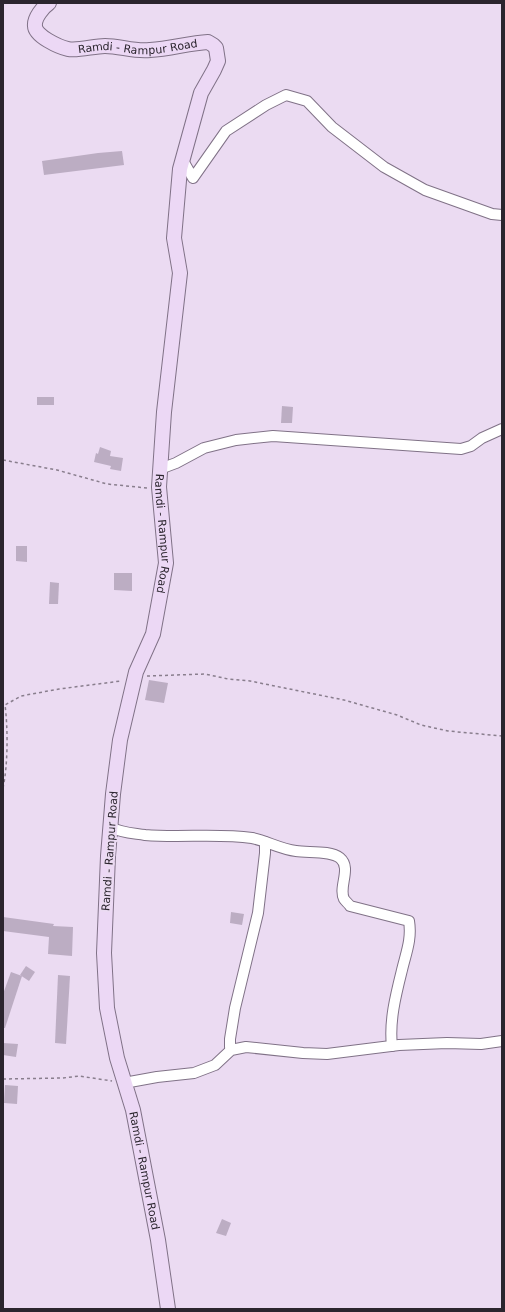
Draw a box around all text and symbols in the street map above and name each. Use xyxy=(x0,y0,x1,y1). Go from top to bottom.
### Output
street label: Ramdi - Rampur Road xyxy=(77,37,198,57)
street label: Ramdi - Rampur Road xyxy=(152,473,172,594)
street label: Ramdi - Rampur Road xyxy=(99,791,121,911)
street label: Ramdi - Rampur Road xyxy=(127,1110,162,1231)

